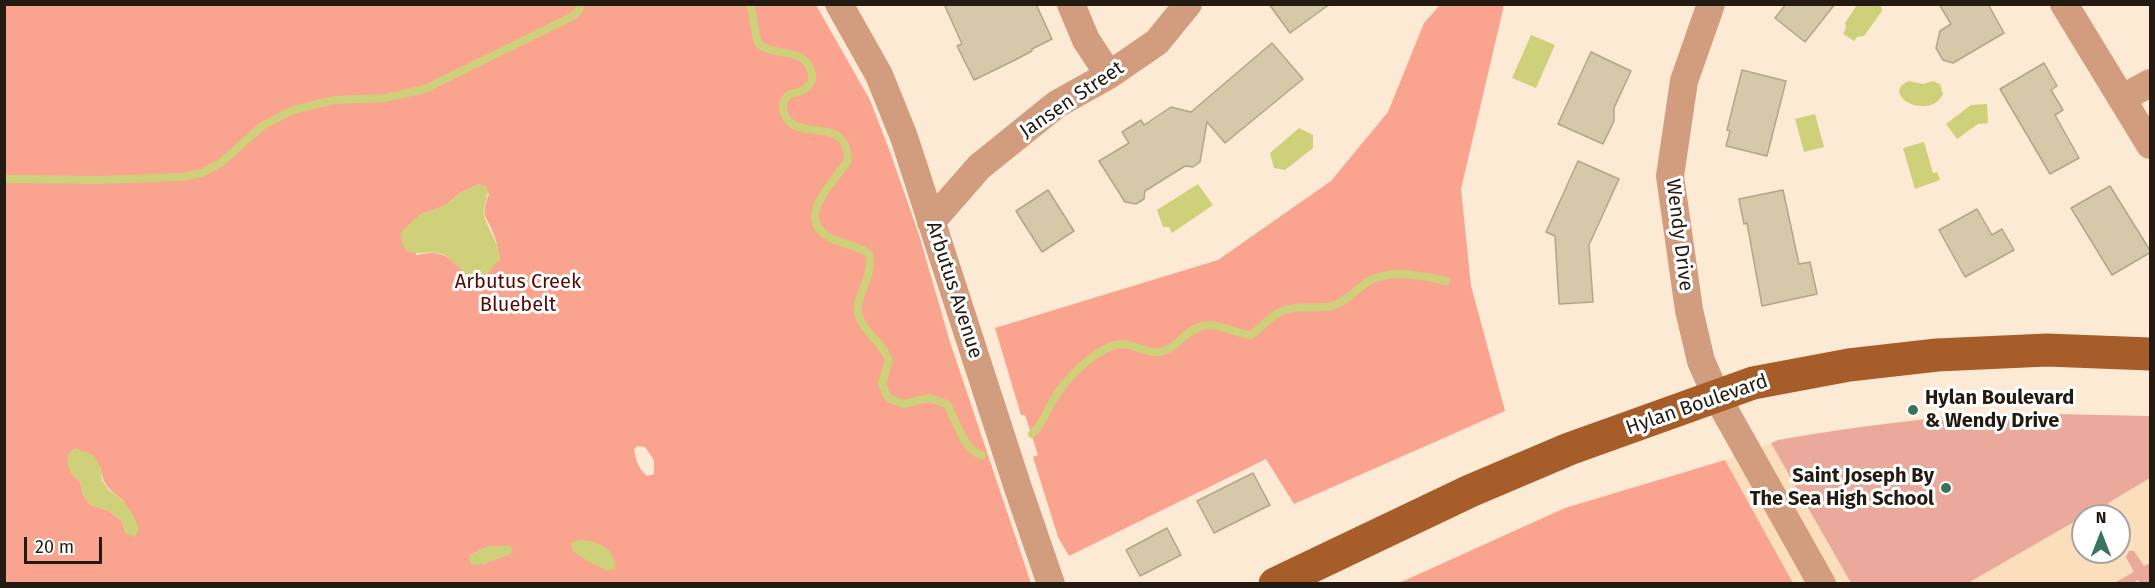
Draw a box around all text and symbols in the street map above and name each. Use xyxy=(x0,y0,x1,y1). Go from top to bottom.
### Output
street label: Jansen Street xyxy=(1015,56,1129,144)
street label: Wendy Drive xyxy=(1660,177,1698,293)
street label: Arbutus Avenue xyxy=(921,218,987,362)
park label: Arbutus Creek Bluebelt xyxy=(455,270,581,317)
street label: Hylan Boulevard xyxy=(1623,369,1771,441)
place label: Hylan Boulevard & Wendy Drive xyxy=(1925,386,2074,433)
marker: Hylan Boulevard & Wendy Drive xyxy=(1906,403,1920,417)
place label: Saint Joseph By The Sea High School xyxy=(1750,464,1934,511)
marker: Saint Joseph By The Sea High School xyxy=(1939,481,1953,495)
north arrow xyxy=(2071,504,2131,564)
text: N xyxy=(2096,508,2106,527)
scale bar xyxy=(27,525,105,563)
text: 20 m xyxy=(35,536,74,558)

